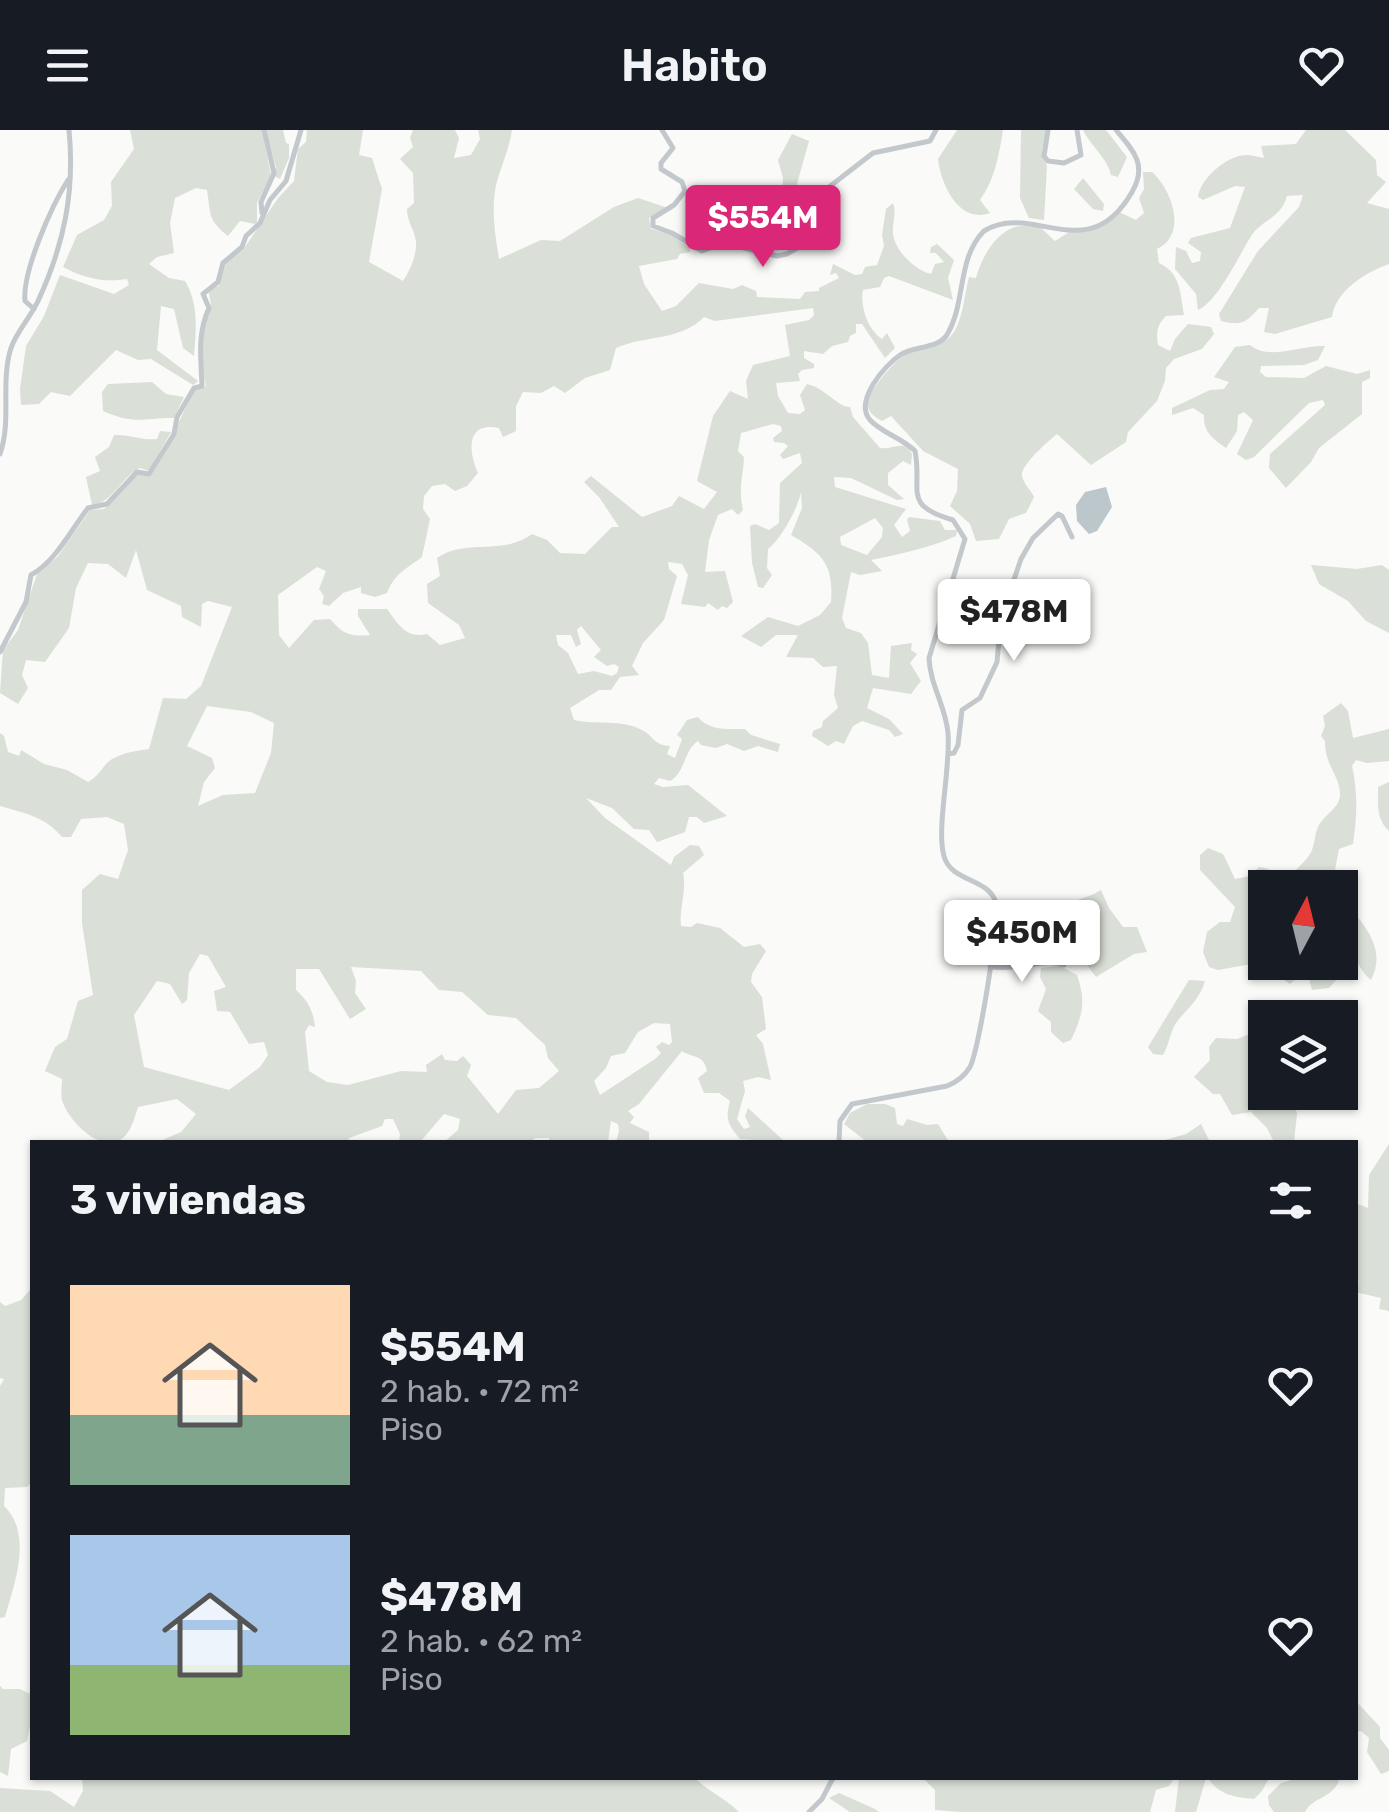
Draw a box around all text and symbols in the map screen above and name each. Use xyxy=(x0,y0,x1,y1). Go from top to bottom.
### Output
icon: menu xyxy=(40,38,95,93)
icon: heart xyxy=(1294,38,1349,93)
text: Habito xyxy=(621,39,768,92)
pin: $554M xyxy=(693,185,833,270)
text: $554M xyxy=(707,198,819,236)
pin: $478M xyxy=(944,579,1084,664)
text: $478M xyxy=(960,592,1068,630)
north arrow xyxy=(1248,870,1358,980)
map controls xyxy=(1248,870,1358,1110)
pin: $450M xyxy=(952,900,1092,985)
text: $450M xyxy=(966,913,1078,951)
button: layers xyxy=(1248,1000,1358,1110)
icon: filters xyxy=(1263,1173,1318,1228)
text: 3 viviendas xyxy=(70,1175,306,1225)
text: $554M xyxy=(380,1322,526,1372)
icon: home xyxy=(150,1325,270,1445)
icon: heart xyxy=(1263,1358,1318,1413)
text: 2 hab. · 72 m² xyxy=(380,1372,579,1410)
text: Piso xyxy=(380,1410,443,1448)
text: $478M xyxy=(380,1572,523,1622)
icon: home xyxy=(150,1575,270,1695)
icon: heart xyxy=(1263,1608,1318,1663)
text: 2 hab. · 62 m² xyxy=(380,1622,582,1660)
text: Piso xyxy=(380,1660,443,1698)

